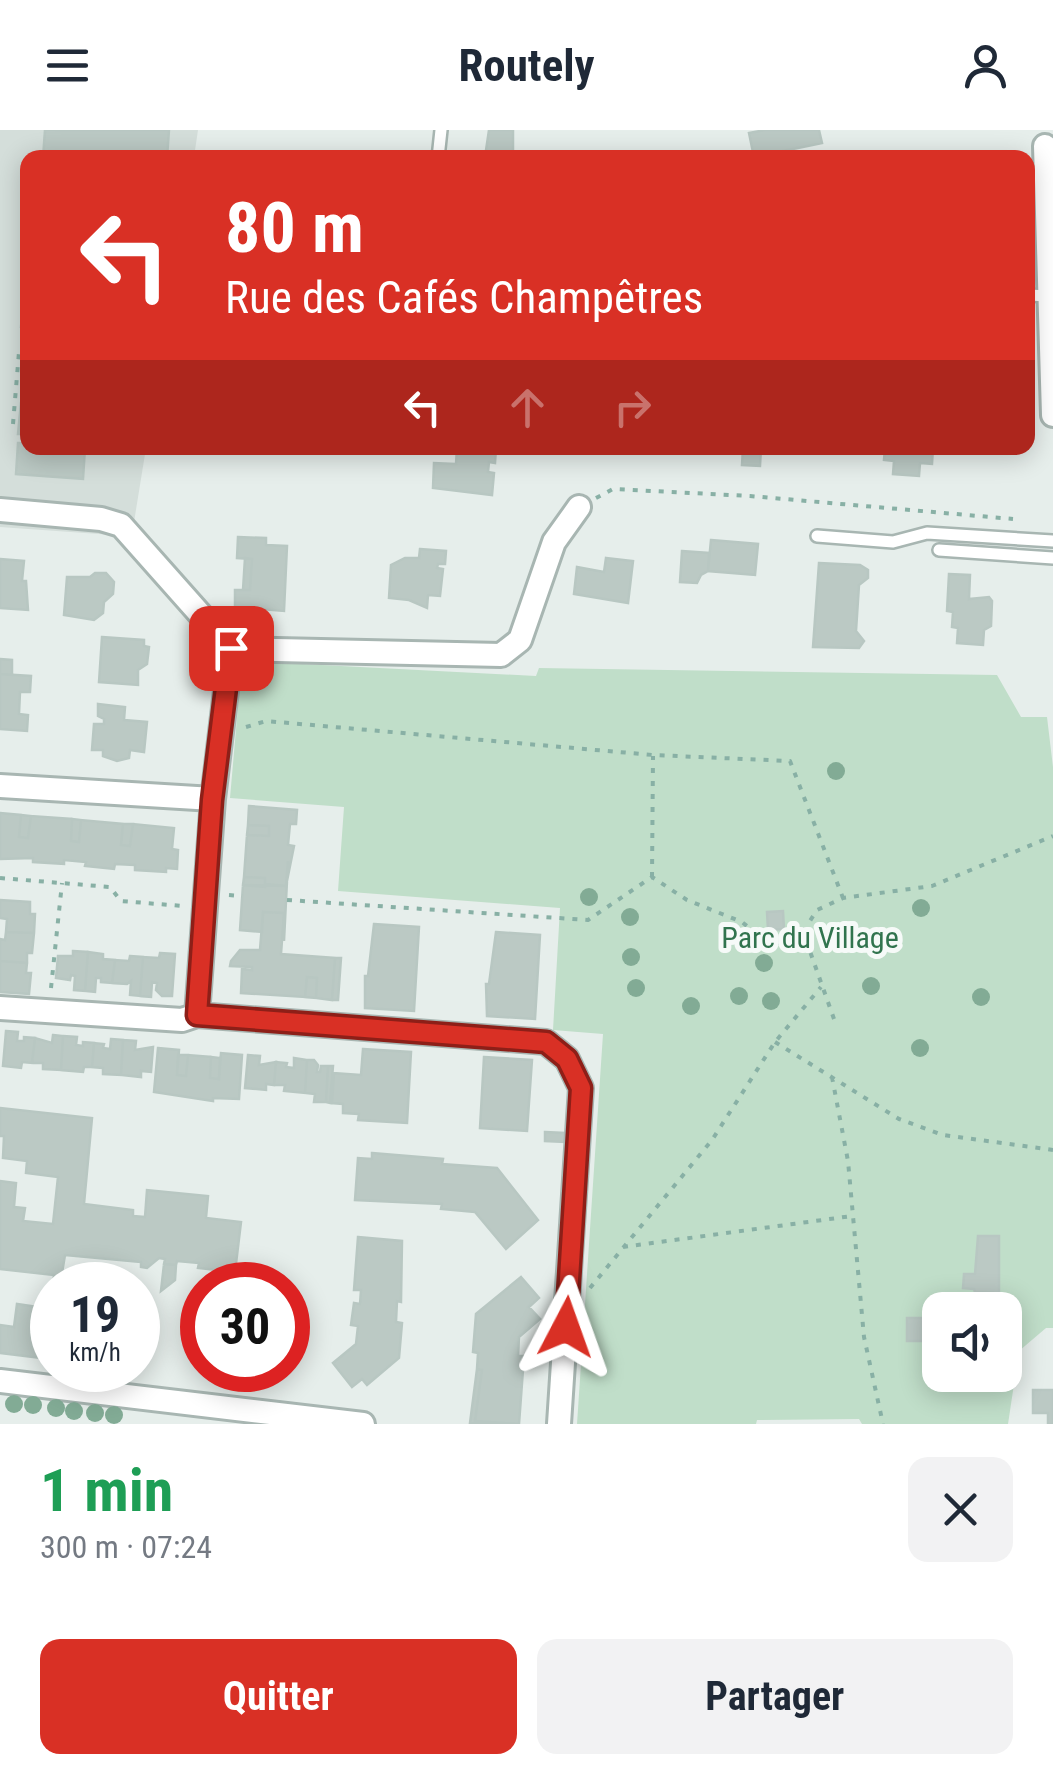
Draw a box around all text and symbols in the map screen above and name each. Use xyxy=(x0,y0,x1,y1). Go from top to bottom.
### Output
icon: menu xyxy=(40,38,95,93)
icon: person xyxy=(958,38,1013,93)
text: Routely xyxy=(458,39,595,92)
text: 80 m xyxy=(225,187,364,269)
icon: left xyxy=(60,190,190,320)
text: Rue des Cafés Champêtres xyxy=(225,271,703,324)
icon: left xyxy=(395,380,450,435)
icon: ahead xyxy=(500,380,555,435)
icon: right xyxy=(605,380,660,435)
pin xyxy=(189,606,274,691)
icon: arrive xyxy=(204,621,259,676)
park label: Parc du Village xyxy=(721,920,899,955)
speed limit sign: 30 xyxy=(180,1262,310,1392)
position arrow xyxy=(514,1275,618,1379)
text: 19 xyxy=(70,1286,120,1344)
map controls xyxy=(922,1292,1022,1392)
button: sound xyxy=(922,1292,1022,1392)
text: km/h xyxy=(69,1338,121,1367)
text: 1 min xyxy=(40,1455,173,1526)
button: close xyxy=(908,1457,1013,1562)
text: 300 m · 07:24 xyxy=(40,1528,212,1566)
button: Quitter xyxy=(40,1639,517,1754)
button: Partager xyxy=(537,1639,1013,1754)

